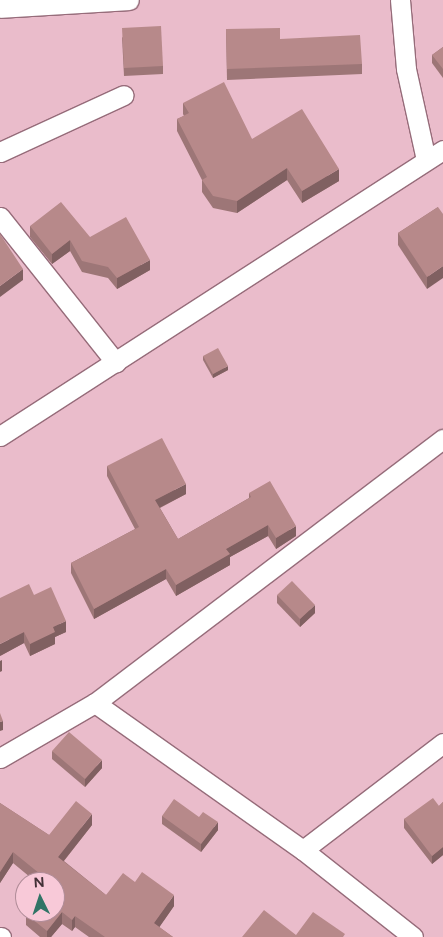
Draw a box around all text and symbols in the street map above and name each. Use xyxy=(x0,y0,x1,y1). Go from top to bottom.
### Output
north arrow xyxy=(15,872,65,922)
text: N xyxy=(33,874,45,891)

